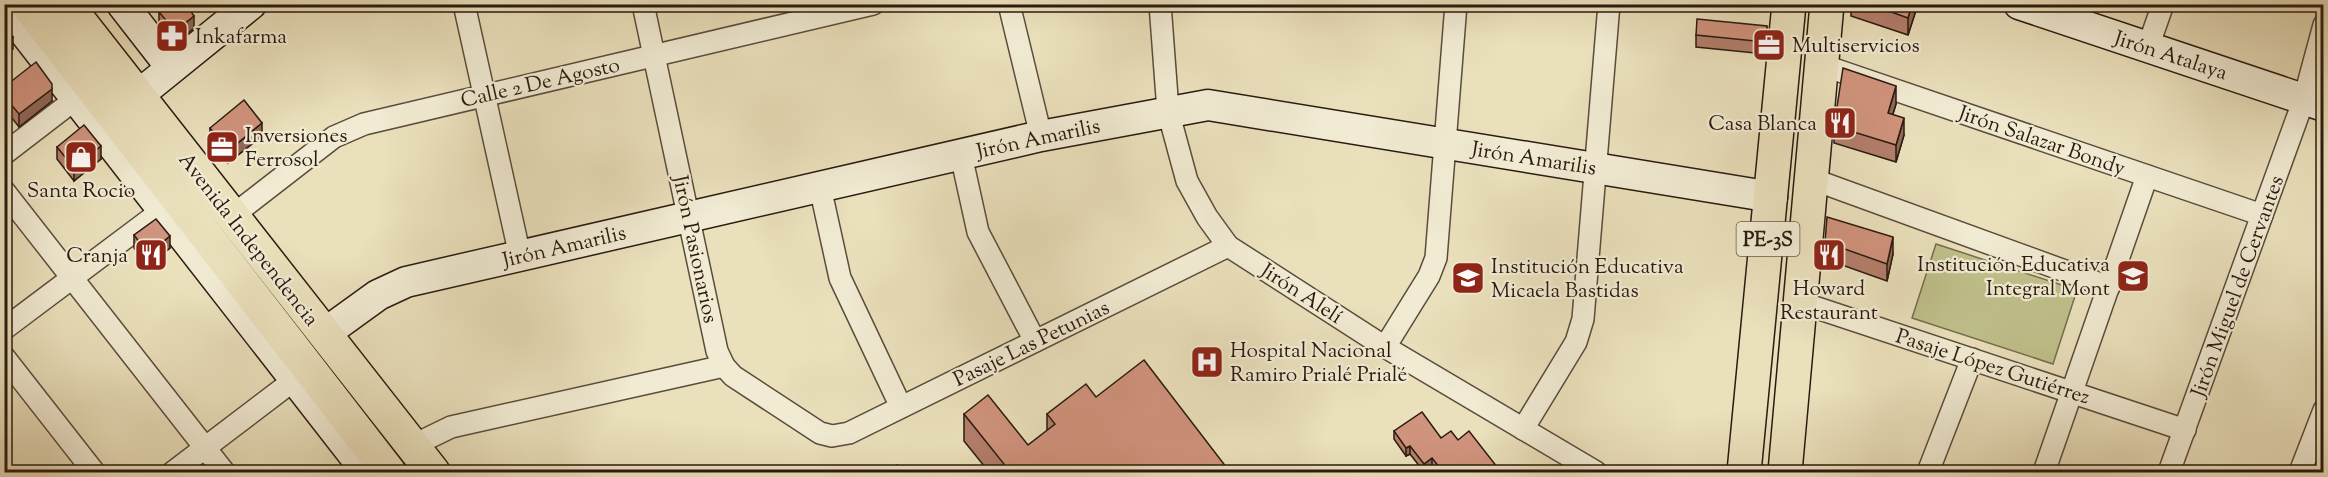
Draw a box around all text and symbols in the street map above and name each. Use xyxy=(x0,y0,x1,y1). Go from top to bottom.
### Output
pharmacy icon: Inkafarma xyxy=(154,18,190,54)
place label: Inkafarma xyxy=(195,23,287,53)
street label: Jirón Atalaya xyxy=(2109,24,2231,89)
office icon: Multiservicios xyxy=(1751,27,1787,63)
place label: Multiservicios xyxy=(1792,32,1920,62)
street label: Calle 2 De Agosto xyxy=(458,51,623,117)
street label: Jirón Salazar Bondy xyxy=(1953,99,2129,185)
restaurant icon: Casa Blanca xyxy=(1822,105,1858,141)
place label: Casa Blanca xyxy=(1708,110,1817,140)
street label: Jirón Amarilis xyxy=(973,112,1103,168)
place label: Inversiones Ferrosol xyxy=(245,122,348,176)
office icon: Inversiones Ferrosol xyxy=(204,129,240,165)
street label: Jirón Amarilis xyxy=(1468,135,1598,185)
shop icon: Santa Rocio xyxy=(63,139,99,175)
street label: Avenida Independencia xyxy=(170,147,325,334)
street label: Jirón Pasionarios xyxy=(664,172,724,326)
street label: Jirón Miguel de Cervantes xyxy=(2184,172,2293,403)
place label: Santa Rocio xyxy=(27,177,135,207)
street label: Jirón Amarilis xyxy=(499,219,629,277)
road number: PE-3S xyxy=(1736,222,1800,256)
restaurant icon: Cranja xyxy=(133,237,169,273)
restaurant icon: Howard Restaurant xyxy=(1811,237,1847,273)
place label: Cranja xyxy=(66,242,128,272)
place label: Institución Educativa Integral Mont xyxy=(1917,251,2110,305)
place label: Institución Educativa Micaela Bastidas xyxy=(1491,253,1684,307)
street label: Jirón Alelí xyxy=(1253,256,1348,332)
school or university icon: Institución Educativa Integral Mont xyxy=(2115,258,2151,294)
school or university icon: Institución Educativa Micaela Bastidas xyxy=(1450,260,1486,296)
place label: Howard Restaurant xyxy=(1780,275,1878,329)
street label: Pasaje Las Petunias xyxy=(949,294,1115,396)
street label: Pasaje López Gutiérrez xyxy=(1891,322,2093,413)
place label: Hospital Nacional Ramiro Prialé Prialé xyxy=(1230,337,1407,391)
hospital icon: Hospital Nacional Ramiro Prialé Prialé xyxy=(1189,344,1225,380)

